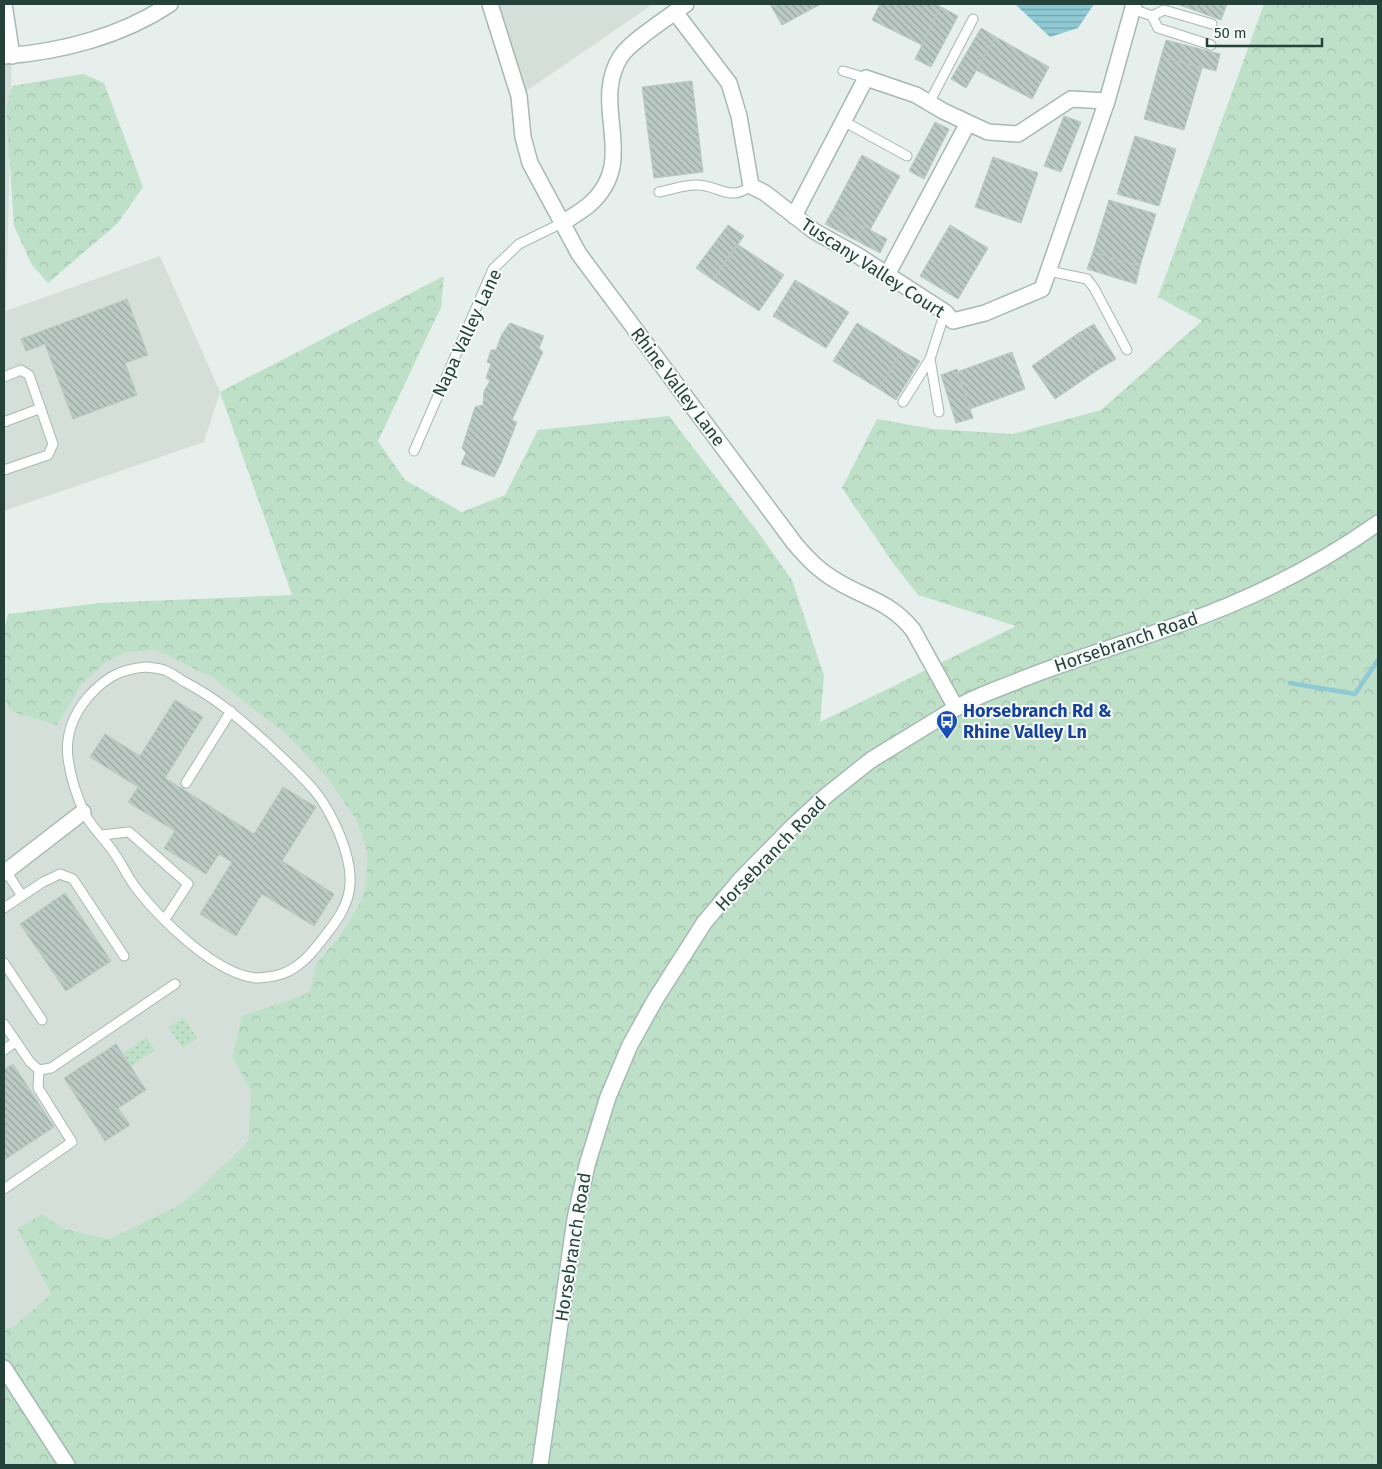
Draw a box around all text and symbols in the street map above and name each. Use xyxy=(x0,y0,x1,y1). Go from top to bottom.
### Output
scale bar xyxy=(1207,15,1322,47)
text: 50 m xyxy=(1214,24,1247,42)
street label: Tuscany Valley Court xyxy=(797,213,949,323)
street label: Napa Valley Lane xyxy=(428,265,506,401)
street label: Rhine Valley Lane xyxy=(626,323,730,451)
street label: Horsebranch Road xyxy=(1051,607,1201,677)
place label: Horsebranch Rd & Rhine Valley Ln xyxy=(963,700,1112,743)
bus stop icon: Horsebranch Rd & Rhine Valley Ln xyxy=(935,709,959,740)
street label: Horsebranch Road xyxy=(711,792,831,916)
street label: Horsebranch Road xyxy=(550,1171,596,1323)

